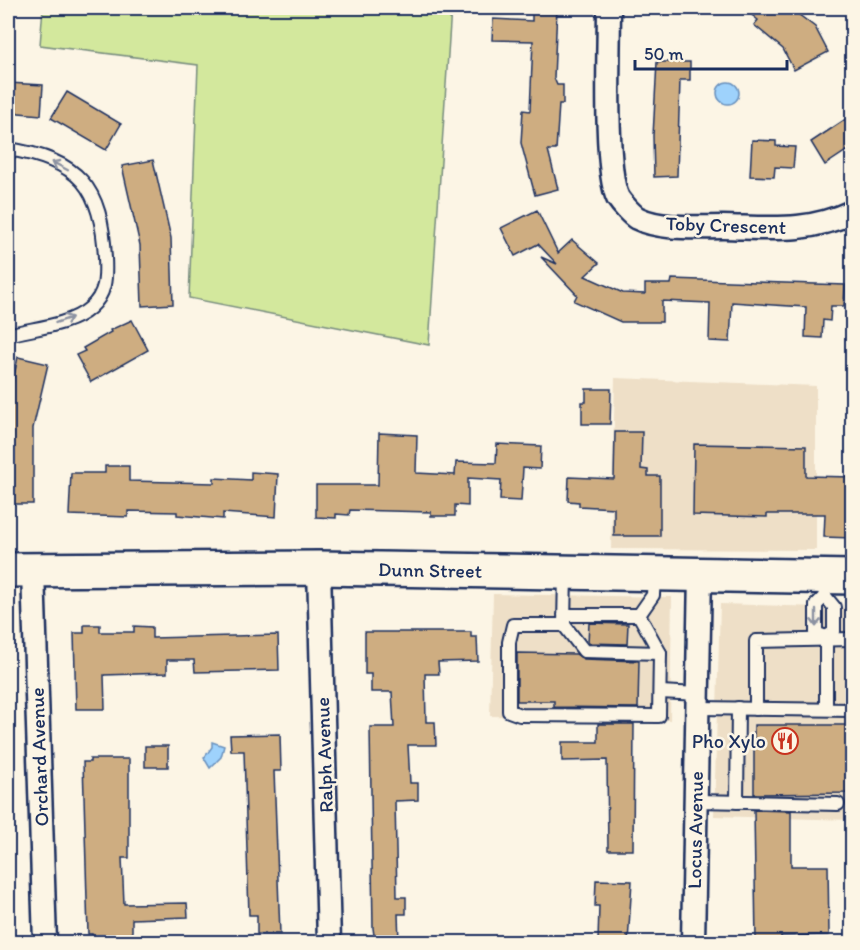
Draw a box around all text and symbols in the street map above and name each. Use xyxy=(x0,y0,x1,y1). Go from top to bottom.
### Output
scale bar xyxy=(635,33,786,71)
text: 50 m xyxy=(644,43,684,65)
one-way arrow xyxy=(51,160,69,171)
street label: Toby Crescent xyxy=(665,211,787,239)
one-way arrow xyxy=(54,314,73,325)
street label: Dunn Street xyxy=(378,557,483,583)
one-way arrow xyxy=(810,608,822,628)
street label: Orchard Avenue xyxy=(25,687,53,827)
street label: Ralph Avenue xyxy=(310,697,338,813)
restaurant icon: Pho Xylo xyxy=(770,726,800,756)
place label: Pho Xylo xyxy=(692,729,766,753)
street label: Locus Avenue xyxy=(682,771,708,889)

